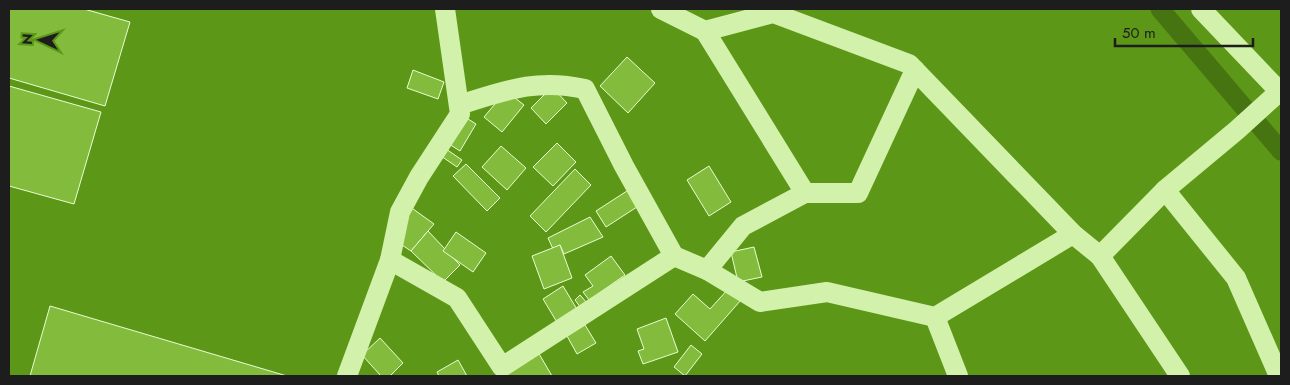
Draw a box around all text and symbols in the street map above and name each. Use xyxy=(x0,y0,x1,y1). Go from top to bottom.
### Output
north arrow xyxy=(15,15,65,65)
scale bar xyxy=(1115,15,1252,47)
text: 50 m xyxy=(1122,22,1156,44)
text: N xyxy=(17,33,37,45)

